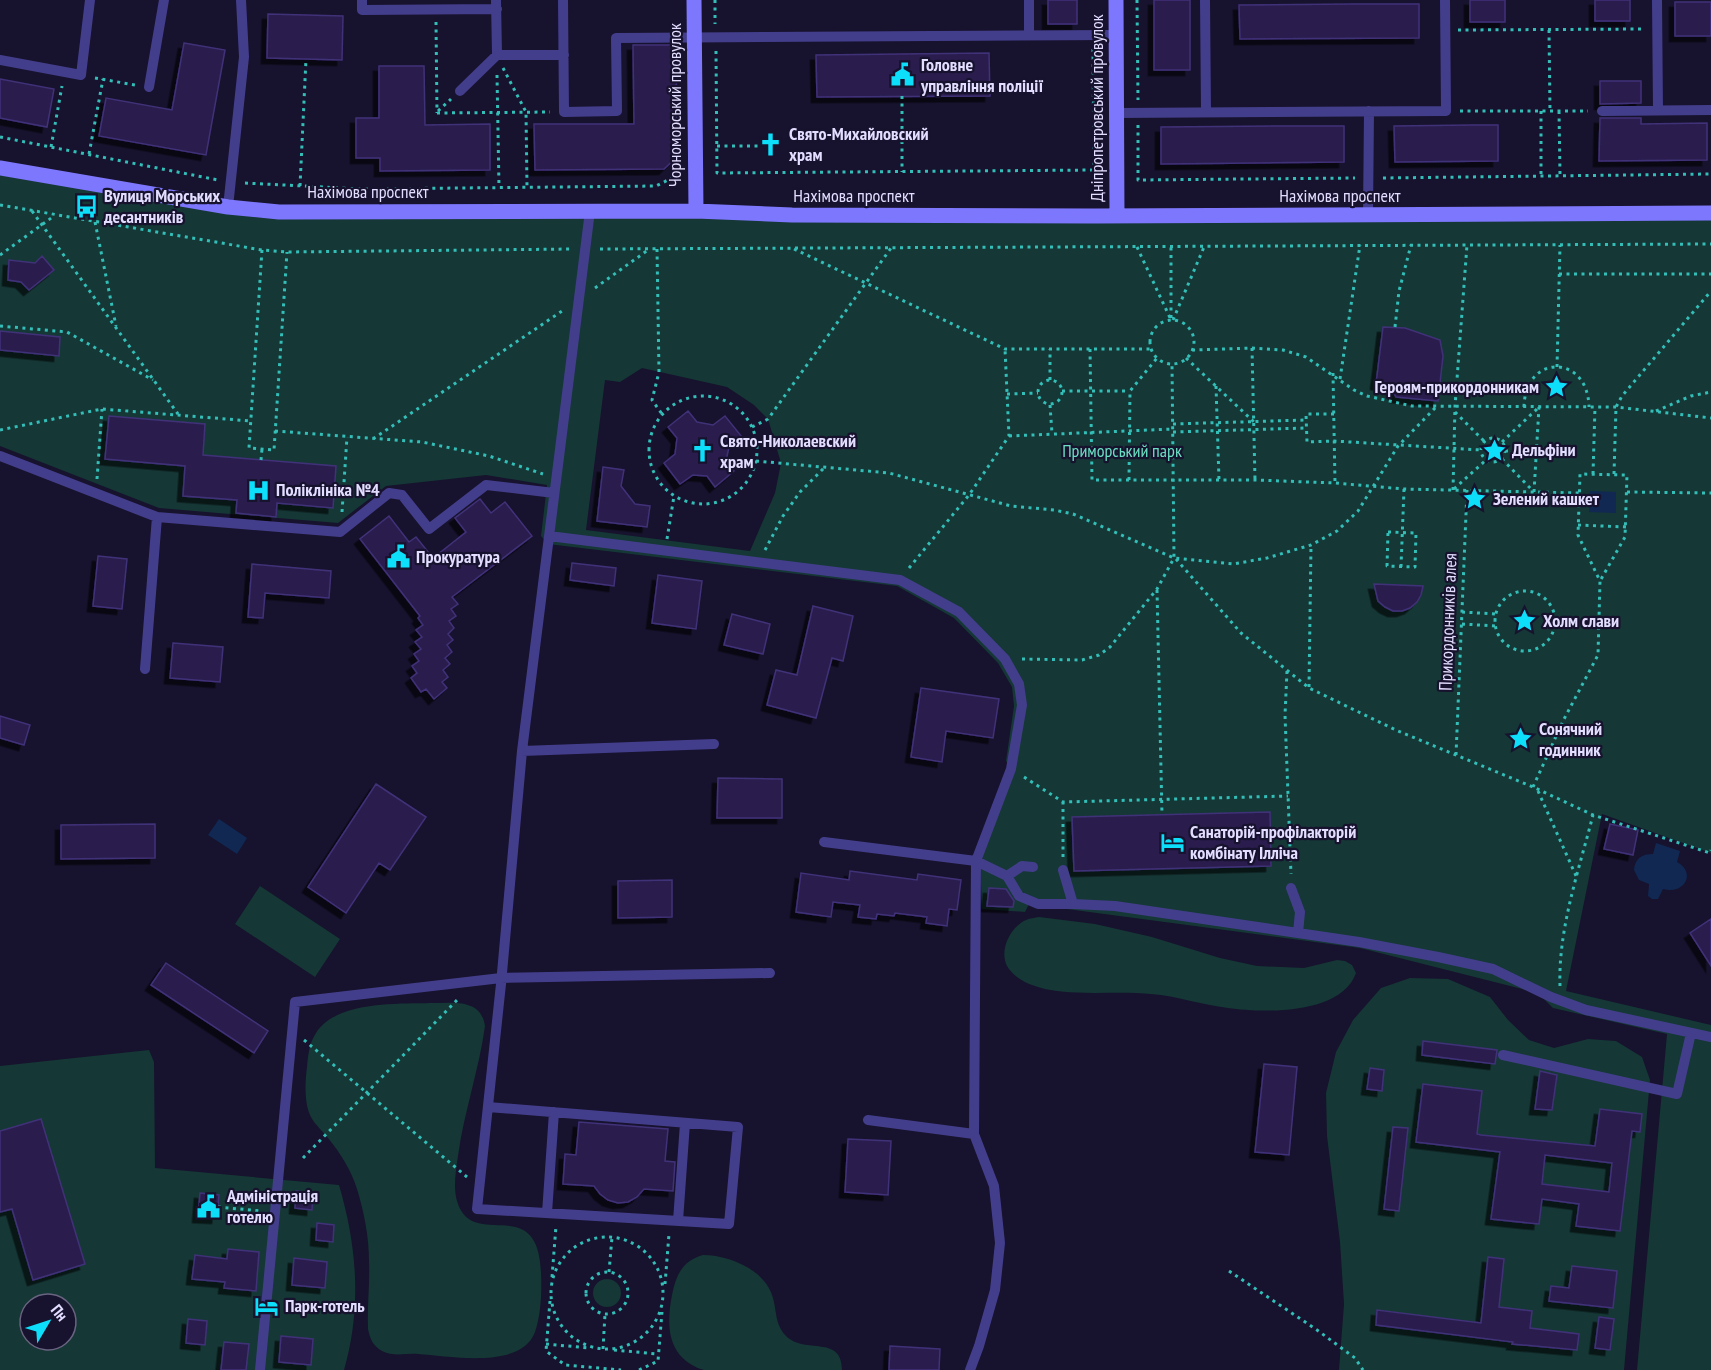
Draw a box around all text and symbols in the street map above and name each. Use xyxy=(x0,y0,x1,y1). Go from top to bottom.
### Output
street label: Дніпропетровський провулок xyxy=(1085,14,1108,202)
street label: Чорноморський провулок xyxy=(663,23,686,187)
place label: Головне управління поліції xyxy=(920,53,1043,97)
public building icon: Головне управління поліції xyxy=(890,62,916,88)
place label: Свято-Михайловский храм xyxy=(789,122,929,166)
church icon: Свято-Михайловский храм xyxy=(758,131,784,157)
street label: Нахімова проспект xyxy=(307,180,429,203)
place label: Вулиця Морських десантників xyxy=(103,184,220,228)
street label: Нахімова проспект xyxy=(793,184,915,207)
street label: Нахімова проспект xyxy=(1279,184,1401,207)
bus stop icon: Вулиця Морських десантників xyxy=(73,193,99,219)
place icon: Героям-прикордонникам xyxy=(1544,374,1570,400)
place label: Героям-прикордонникам xyxy=(1375,375,1539,398)
place label: Свято-Николаевский храм xyxy=(720,429,856,473)
place icon: Дельфіни xyxy=(1481,437,1507,463)
church icon: Свято-Николаевский храм xyxy=(689,438,715,464)
place label: Дельфіни xyxy=(1512,438,1576,461)
park label: Приморський парк xyxy=(1062,439,1182,462)
hospital icon: Поліклініка №4 xyxy=(245,477,271,503)
place label: Поліклініка №4 xyxy=(276,478,380,501)
place icon: Зелений кашкет xyxy=(1462,486,1488,512)
place label: Зелений кашкет xyxy=(1493,487,1600,510)
public building icon: Прокуратура xyxy=(385,544,411,570)
place label: Прокуратура xyxy=(416,545,500,568)
street label: Прикордонників алея xyxy=(1434,553,1461,691)
place icon: Холм слави xyxy=(1512,608,1538,634)
place label: Холм слави xyxy=(1543,609,1619,632)
place label: Сонячний годинник xyxy=(1539,717,1602,761)
place icon: Сонячний годинник xyxy=(1508,726,1534,752)
place label: Санаторій-профілакторій комбінату Ілліча xyxy=(1190,820,1356,864)
hotel icon: Санаторій-профілакторій комбінату Ілліча xyxy=(1159,829,1185,855)
place label: Адміністрація готелю xyxy=(226,1184,318,1228)
public building icon: Адміністрація готелю xyxy=(196,1193,222,1219)
north arrow xyxy=(18,1292,78,1352)
hotel icon: Парк-готель xyxy=(254,1293,280,1319)
place label: Парк-готель xyxy=(285,1294,365,1317)
text: Пн xyxy=(47,1300,72,1325)

